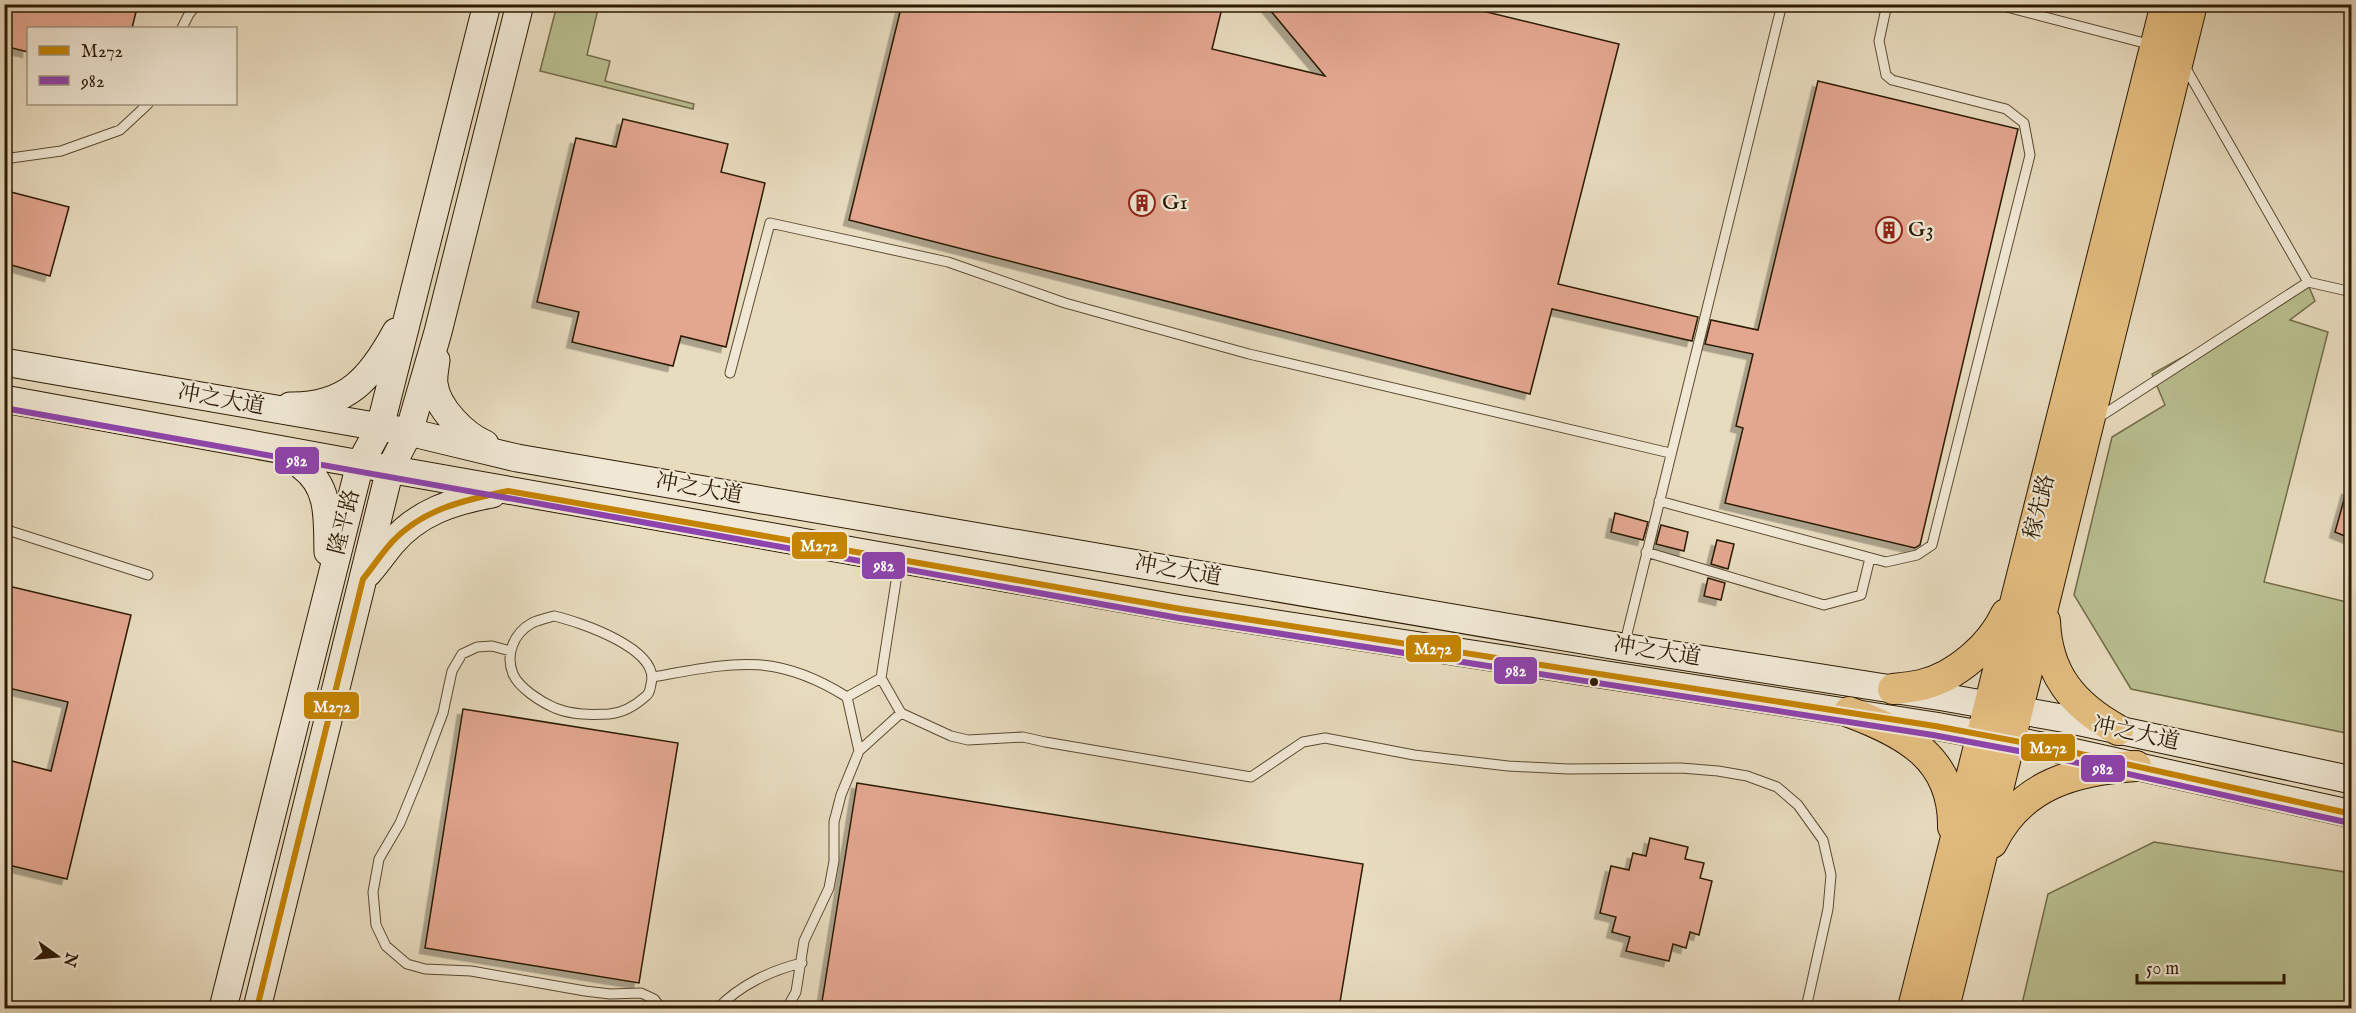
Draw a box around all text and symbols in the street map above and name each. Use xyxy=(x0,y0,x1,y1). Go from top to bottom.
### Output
legend xyxy=(27,27,237,105)
text: M272 xyxy=(81,41,123,64)
text: 982 xyxy=(80,71,104,94)
building icon: G1 xyxy=(1127,188,1157,218)
place label: G1 xyxy=(1162,189,1188,217)
building icon: G3 xyxy=(1874,215,1904,245)
place label: G3 xyxy=(1908,216,1934,244)
street label: 冲之大道 xyxy=(175,379,267,421)
line badge: 982 xyxy=(274,446,320,475)
text: 982 xyxy=(286,452,308,472)
street label: 冲之大道 xyxy=(653,468,745,510)
street label: 稼先路 xyxy=(2018,472,2062,542)
street label: 隆平路 xyxy=(323,487,367,557)
line badge: M272 xyxy=(791,531,848,560)
text: M272 xyxy=(800,537,838,557)
street label: 冲之大道 xyxy=(1132,550,1224,592)
line badge: 982 xyxy=(861,551,906,580)
text: 982 xyxy=(873,557,895,577)
street label: 冲之大道 xyxy=(1611,631,1703,673)
line badge: M272 xyxy=(1405,634,1462,663)
text: M272 xyxy=(1414,640,1452,660)
line badge: 982 xyxy=(1493,656,1538,685)
text: 982 xyxy=(1505,662,1527,682)
unlabelled marker xyxy=(1588,676,1600,688)
line badge: M272 xyxy=(303,691,360,720)
text: M272 xyxy=(313,698,351,718)
street label: 冲之大道 xyxy=(2090,711,2182,757)
line badge: M272 xyxy=(2020,733,2076,762)
text: M272 xyxy=(2029,739,2067,759)
line badge: 982 xyxy=(2080,754,2126,783)
text: 982 xyxy=(2092,760,2114,780)
north arrow xyxy=(27,926,87,986)
scale bar xyxy=(2137,947,2284,985)
text: N xyxy=(58,949,81,969)
text: 50 m xyxy=(2146,958,2179,981)

